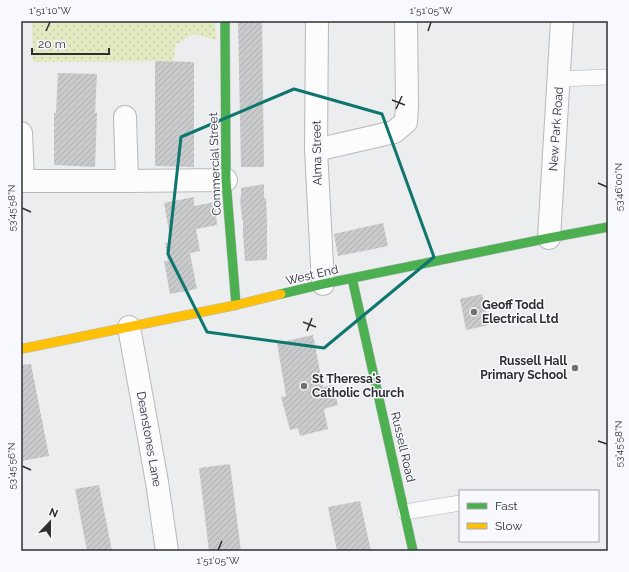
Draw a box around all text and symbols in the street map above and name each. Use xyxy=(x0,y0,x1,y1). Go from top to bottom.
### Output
text: 1°51'10"W xyxy=(29,5,71,16)
text: 1°51'05"W xyxy=(410,5,453,16)
scale bar xyxy=(32,30,109,56)
text: 20 m xyxy=(38,37,66,51)
street label: New Park Road xyxy=(546,86,566,172)
street label: Commercial Street xyxy=(206,112,224,216)
street label: Alma Street xyxy=(309,120,325,186)
text: 53°46'00"N xyxy=(613,163,624,211)
text: 53°45'58"N xyxy=(6,184,17,232)
street label: West End xyxy=(284,262,340,288)
place label: Geoff Todd Electrical Ltd xyxy=(482,298,559,326)
marker: Geoff Todd Electrical Ltd xyxy=(469,307,479,317)
place label: Russell Hall Primary School xyxy=(480,354,567,382)
marker: Russell Hall Primary School xyxy=(570,363,580,373)
place label: St Theresa's Catholic Church xyxy=(312,372,404,400)
marker: St Theresa's Catholic Church xyxy=(299,381,309,391)
street label: Deanstones Lane xyxy=(134,390,164,488)
street label: Russell Road xyxy=(388,411,418,483)
text: 53°45'58"N xyxy=(613,420,624,468)
text: 53°45'56"N xyxy=(6,442,17,490)
legend xyxy=(459,490,599,542)
text: Fast xyxy=(495,499,518,513)
north arrow xyxy=(30,502,70,542)
text: N xyxy=(47,506,60,521)
text: Slow xyxy=(495,519,522,533)
text: 1°51'05"W xyxy=(197,555,240,566)

